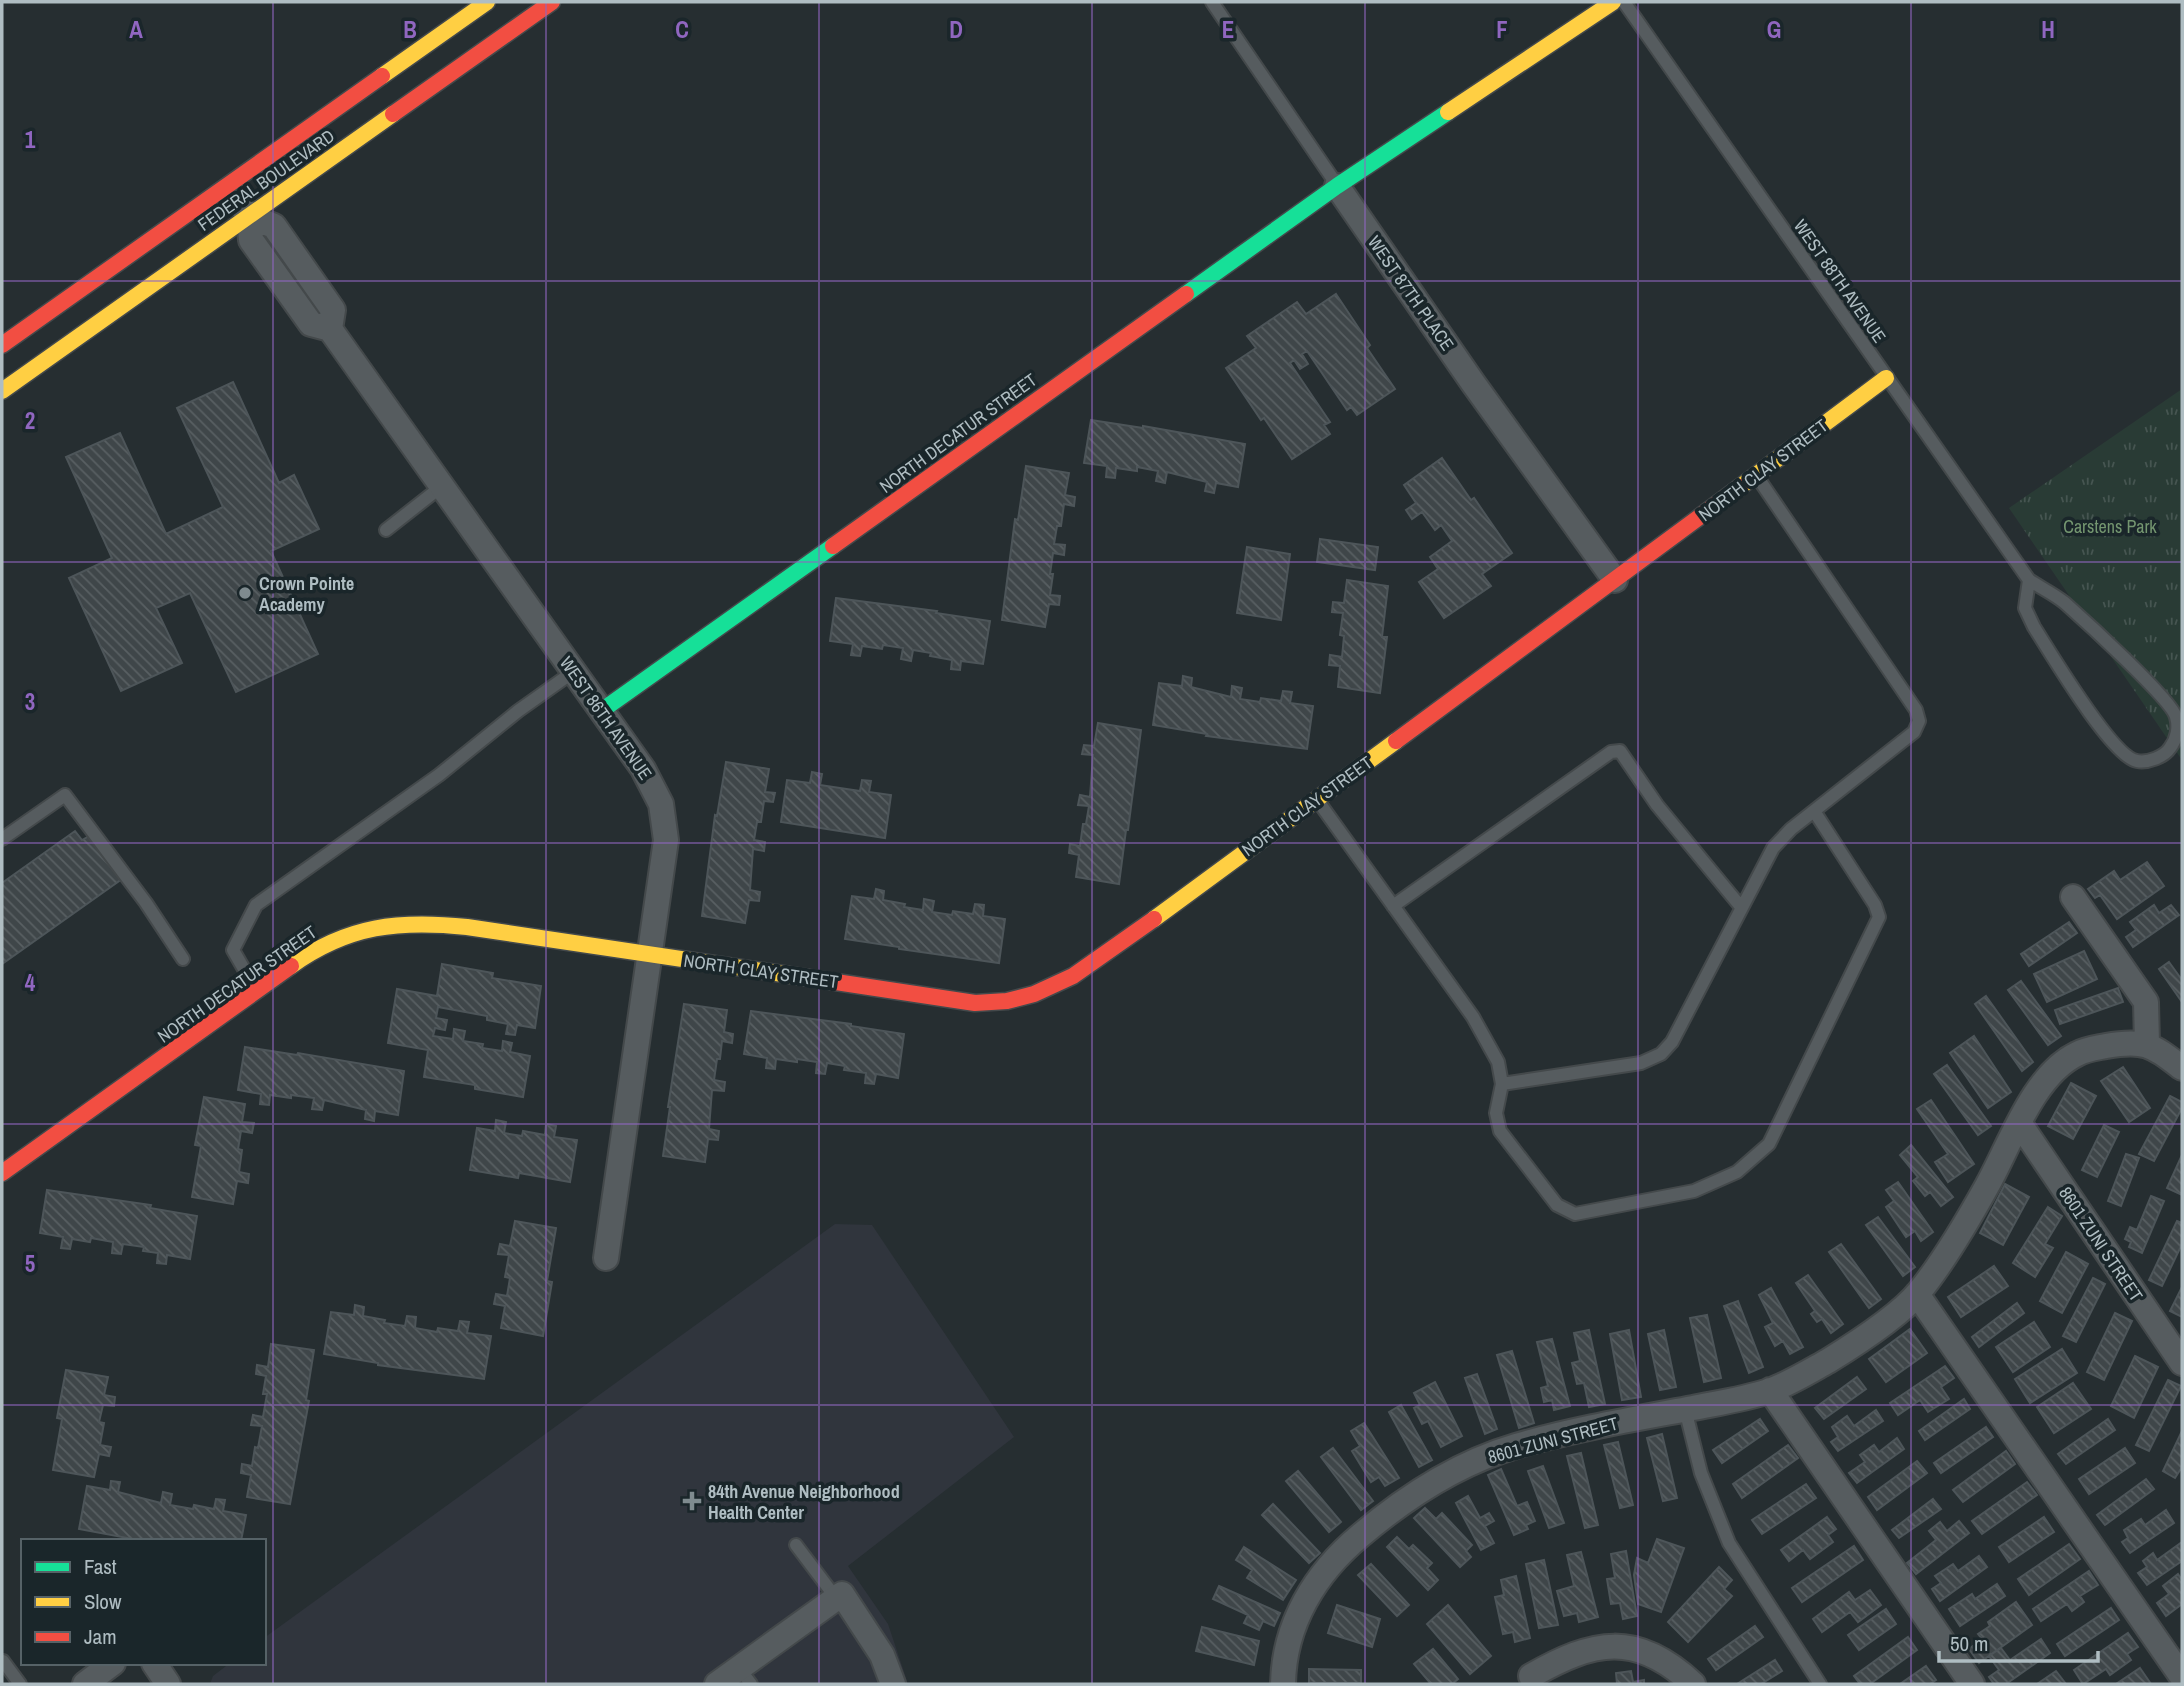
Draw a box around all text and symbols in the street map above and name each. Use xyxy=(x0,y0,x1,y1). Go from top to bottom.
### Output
text: A xyxy=(129,14,143,45)
text: B xyxy=(403,14,417,45)
text: C xyxy=(675,14,689,45)
text: D xyxy=(949,14,963,45)
text: E xyxy=(1222,14,1234,45)
text: F xyxy=(1496,14,1508,45)
text: G xyxy=(1767,14,1781,45)
text: H xyxy=(2041,14,2055,45)
street label: FEDERAL BOULEVARD xyxy=(193,123,339,237)
text: 1 xyxy=(25,124,36,155)
street label: WEST 88TH AVENUE xyxy=(1788,214,1892,348)
street label: WEST 87TH PLACE xyxy=(1362,230,1460,356)
street label: NORTH DECATUR STREET xyxy=(874,367,1042,499)
text: 2 xyxy=(25,405,35,436)
street label: NORTH CLAY STREET xyxy=(1693,413,1833,527)
park label: Carstens Park xyxy=(2063,514,2157,539)
place label: Crown Pointe Academy xyxy=(259,571,354,617)
marker: Crown Pointe Academy xyxy=(237,585,253,601)
street label: WEST 86TH AVENUE xyxy=(554,651,658,785)
text: 3 xyxy=(25,686,35,717)
street label: NORTH CLAY STREET xyxy=(1237,750,1377,862)
street label: NORTH DECATUR STREET xyxy=(152,920,322,1048)
street label: NORTH CLAY STREET xyxy=(682,948,840,994)
text: 4 xyxy=(25,967,36,998)
street label: 8601 ZUNI STREET xyxy=(2053,1182,2149,1306)
text: 5 xyxy=(25,1248,35,1279)
street label: 8601 ZUNI STREET xyxy=(1485,1411,1621,1469)
place label: 84th Avenue Neighborhood Health Center xyxy=(708,1479,900,1525)
marker: 84th Avenue Neighborhood Health Center xyxy=(682,1491,702,1511)
legend xyxy=(21,1539,266,1665)
text: Fast xyxy=(84,1552,117,1581)
text: Slow xyxy=(84,1587,122,1616)
scale bar xyxy=(1939,1620,2098,1664)
text: Jam xyxy=(84,1622,117,1651)
text: 50 m xyxy=(1950,1629,1988,1658)

